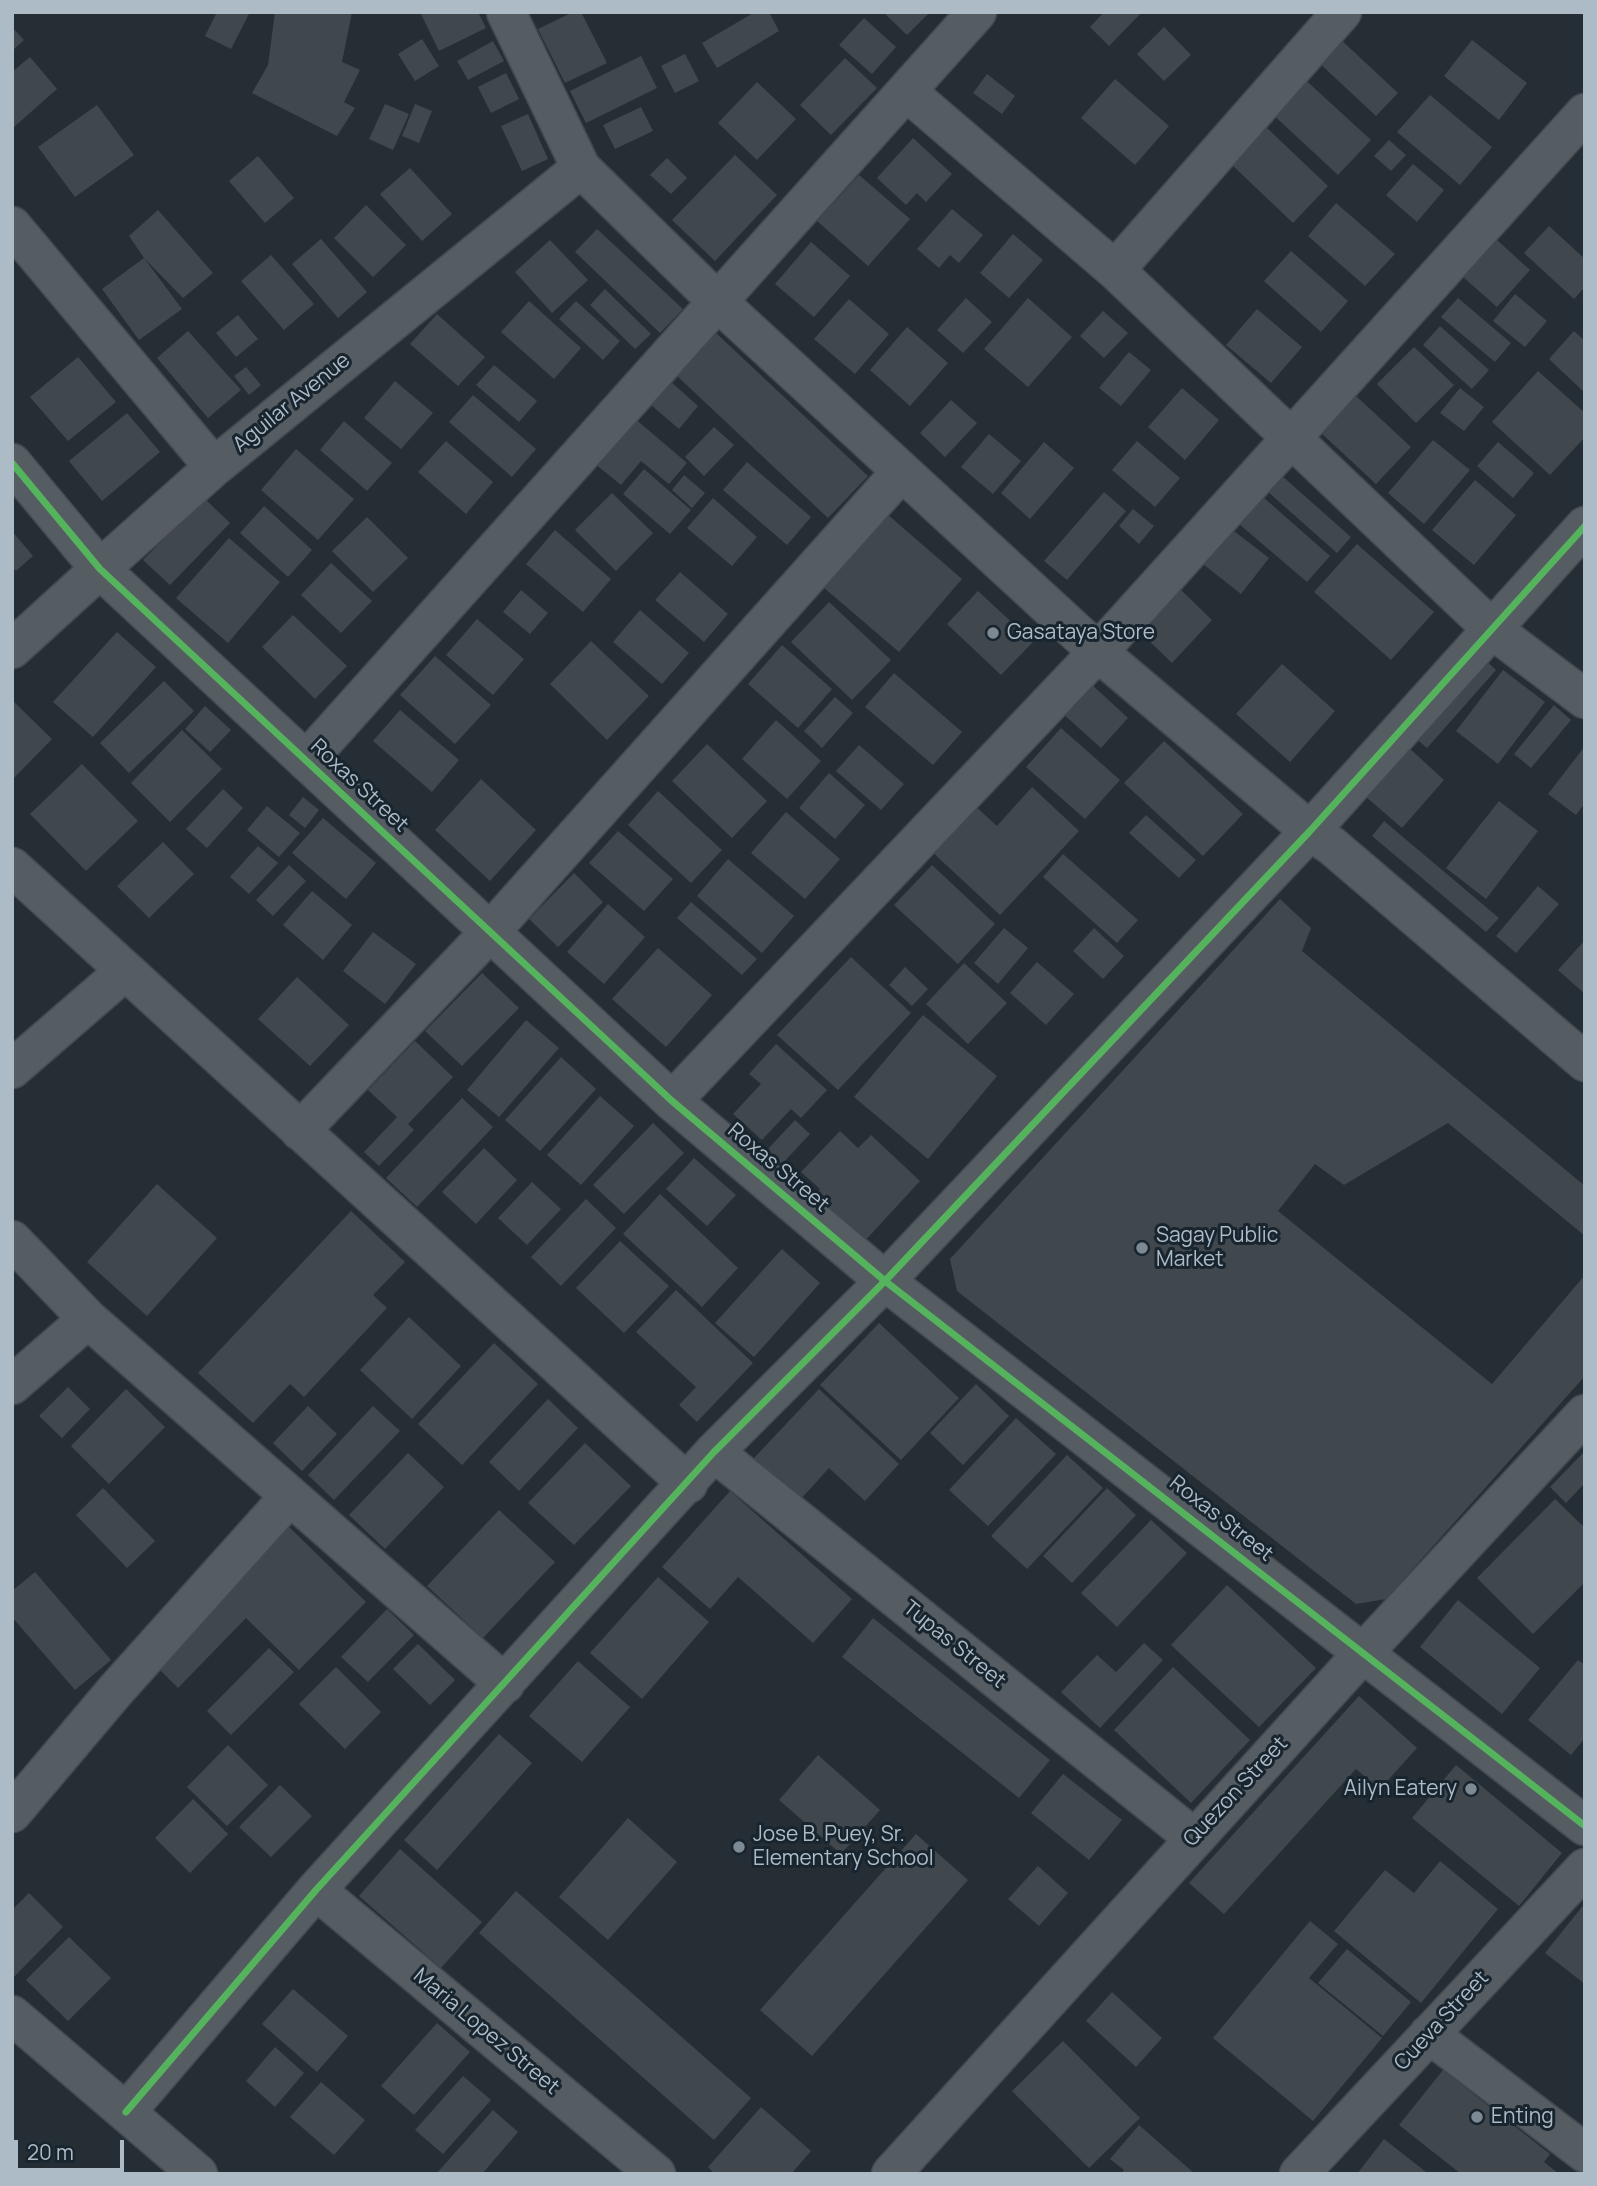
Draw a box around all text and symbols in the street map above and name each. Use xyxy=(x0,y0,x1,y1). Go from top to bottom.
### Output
street label: Aguilar Avenue xyxy=(228,348,356,458)
place label: Gasataya Store xyxy=(1007,620,1155,646)
marker: Gasataya Store xyxy=(985,625,1001,641)
street label: Roxas Street xyxy=(305,734,413,838)
street label: Roxas Street xyxy=(722,1118,834,1218)
place label: Sagay Public Market xyxy=(1156,1223,1278,1273)
marker: Sagay Public Market xyxy=(1134,1240,1150,1256)
street label: Roxas Street xyxy=(1164,1471,1278,1567)
street label: Tupas Street xyxy=(898,1596,1010,1694)
street label: Quezon Street xyxy=(1179,1732,1293,1852)
place label: Ailyn Eatery xyxy=(1344,1776,1457,1802)
marker: Ailyn Eatery xyxy=(1463,1781,1479,1797)
place label: Jose B. Puey, Sr. Elementary School xyxy=(753,1822,934,1872)
marker: Jose B. Puey, Sr. Elementary School xyxy=(731,1839,747,1855)
street label: Maria Lopez Street xyxy=(408,1964,564,2100)
street label: Cueva Street xyxy=(1390,1966,1494,2076)
place label: Enting xyxy=(1491,2104,1554,2130)
marker: Enting xyxy=(1469,2109,1485,2125)
scale bar xyxy=(18,2126,128,2170)
text: 20 m xyxy=(27,2138,74,2166)

